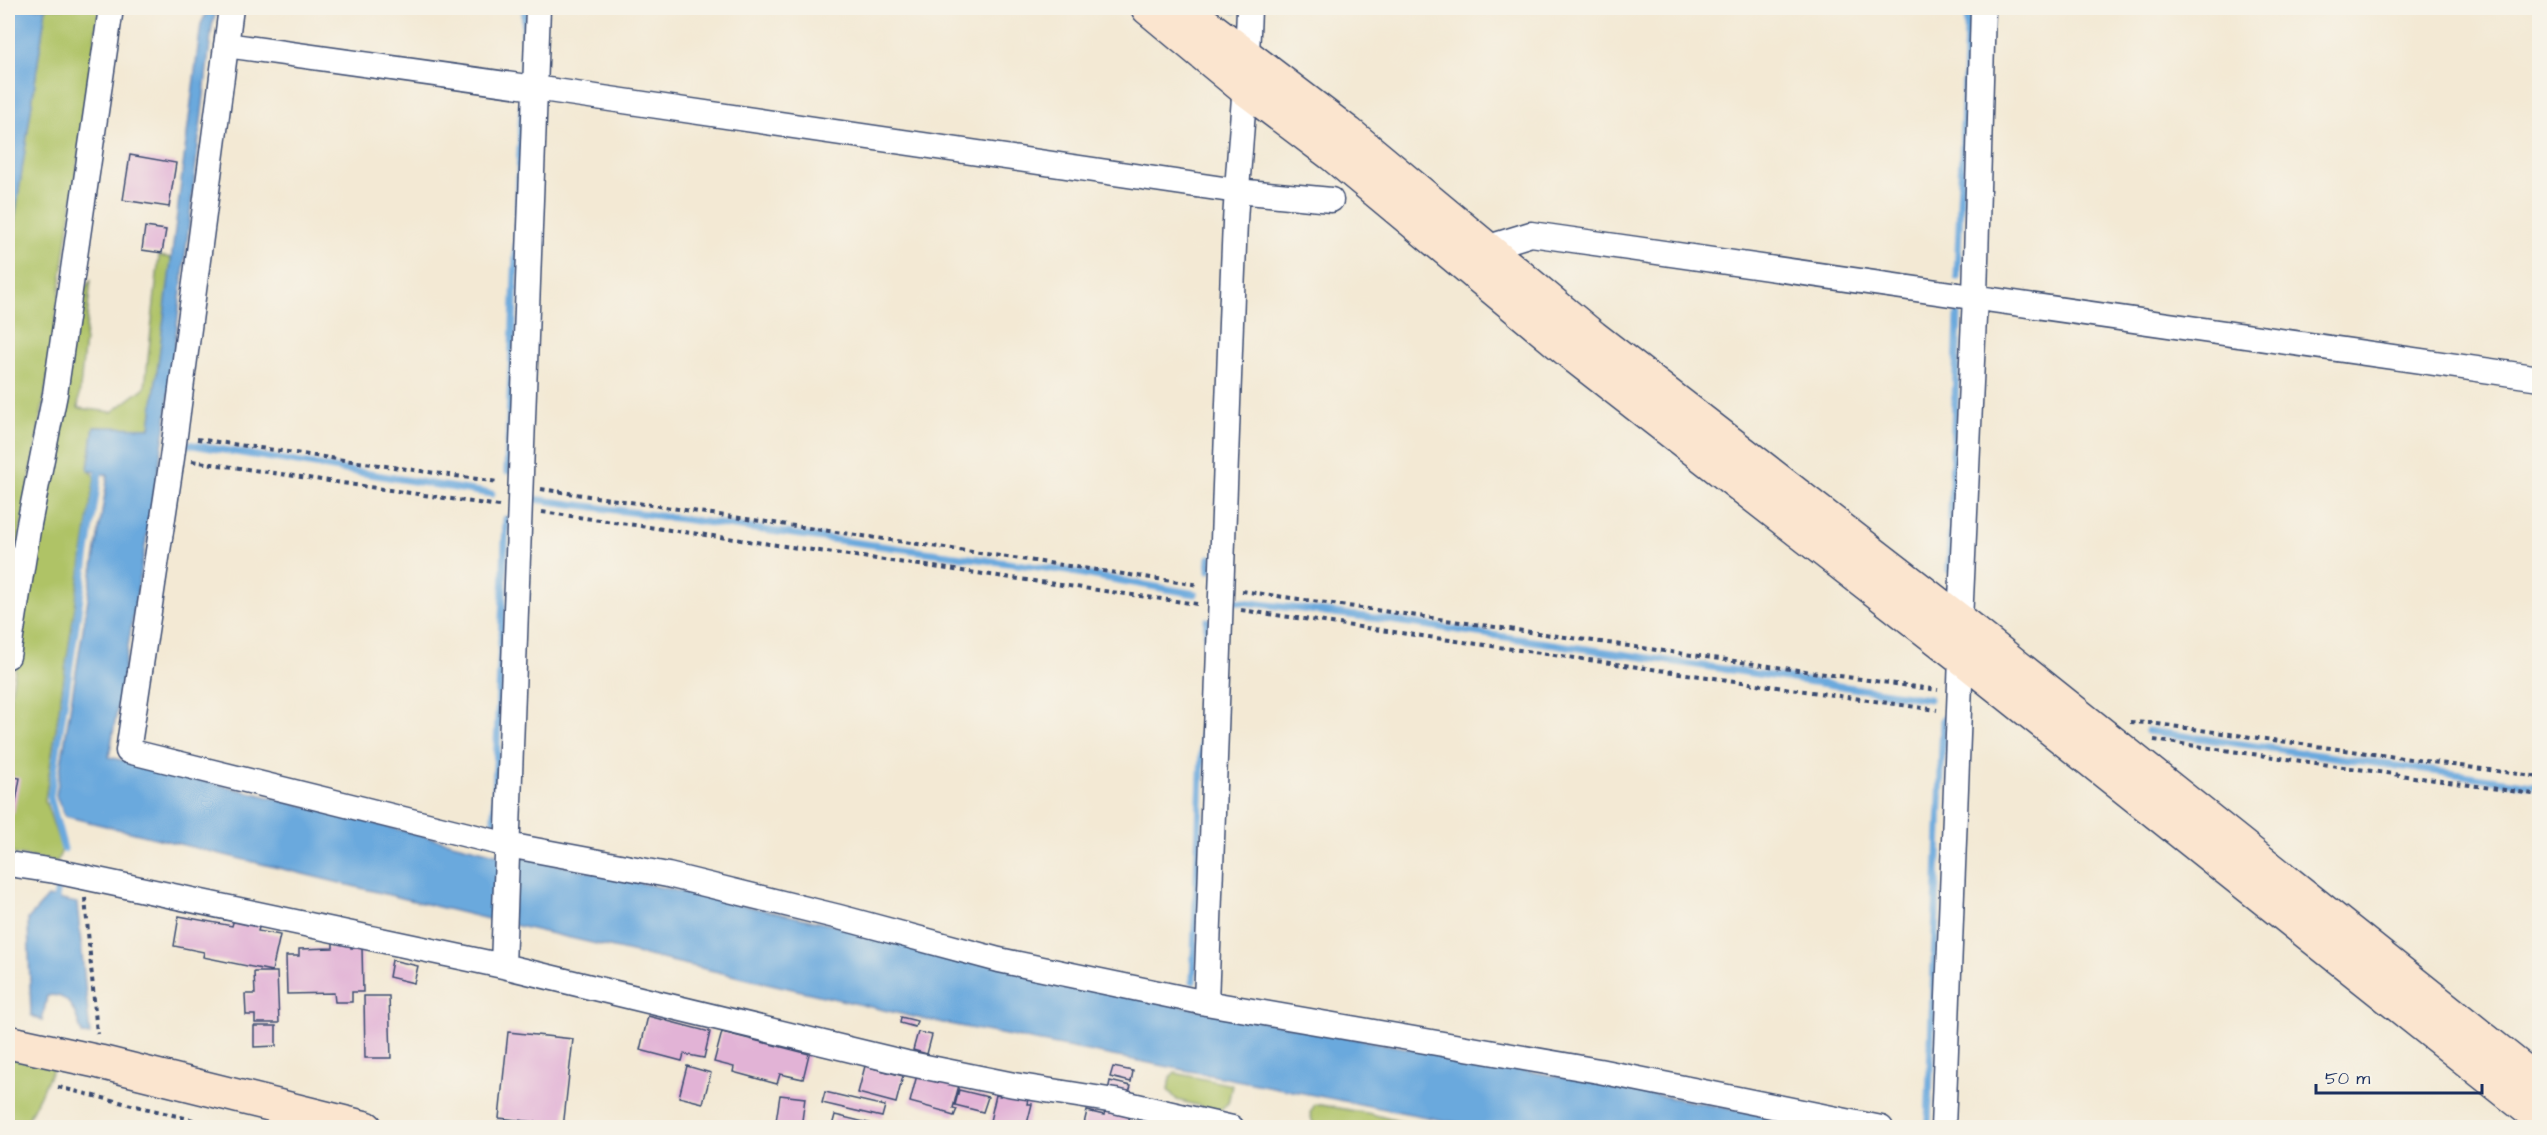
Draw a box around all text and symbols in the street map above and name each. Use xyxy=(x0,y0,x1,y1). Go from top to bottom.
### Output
scale bar xyxy=(2316,1057,2482,1095)
text: 50 m xyxy=(2325,1066,2370,1091)

